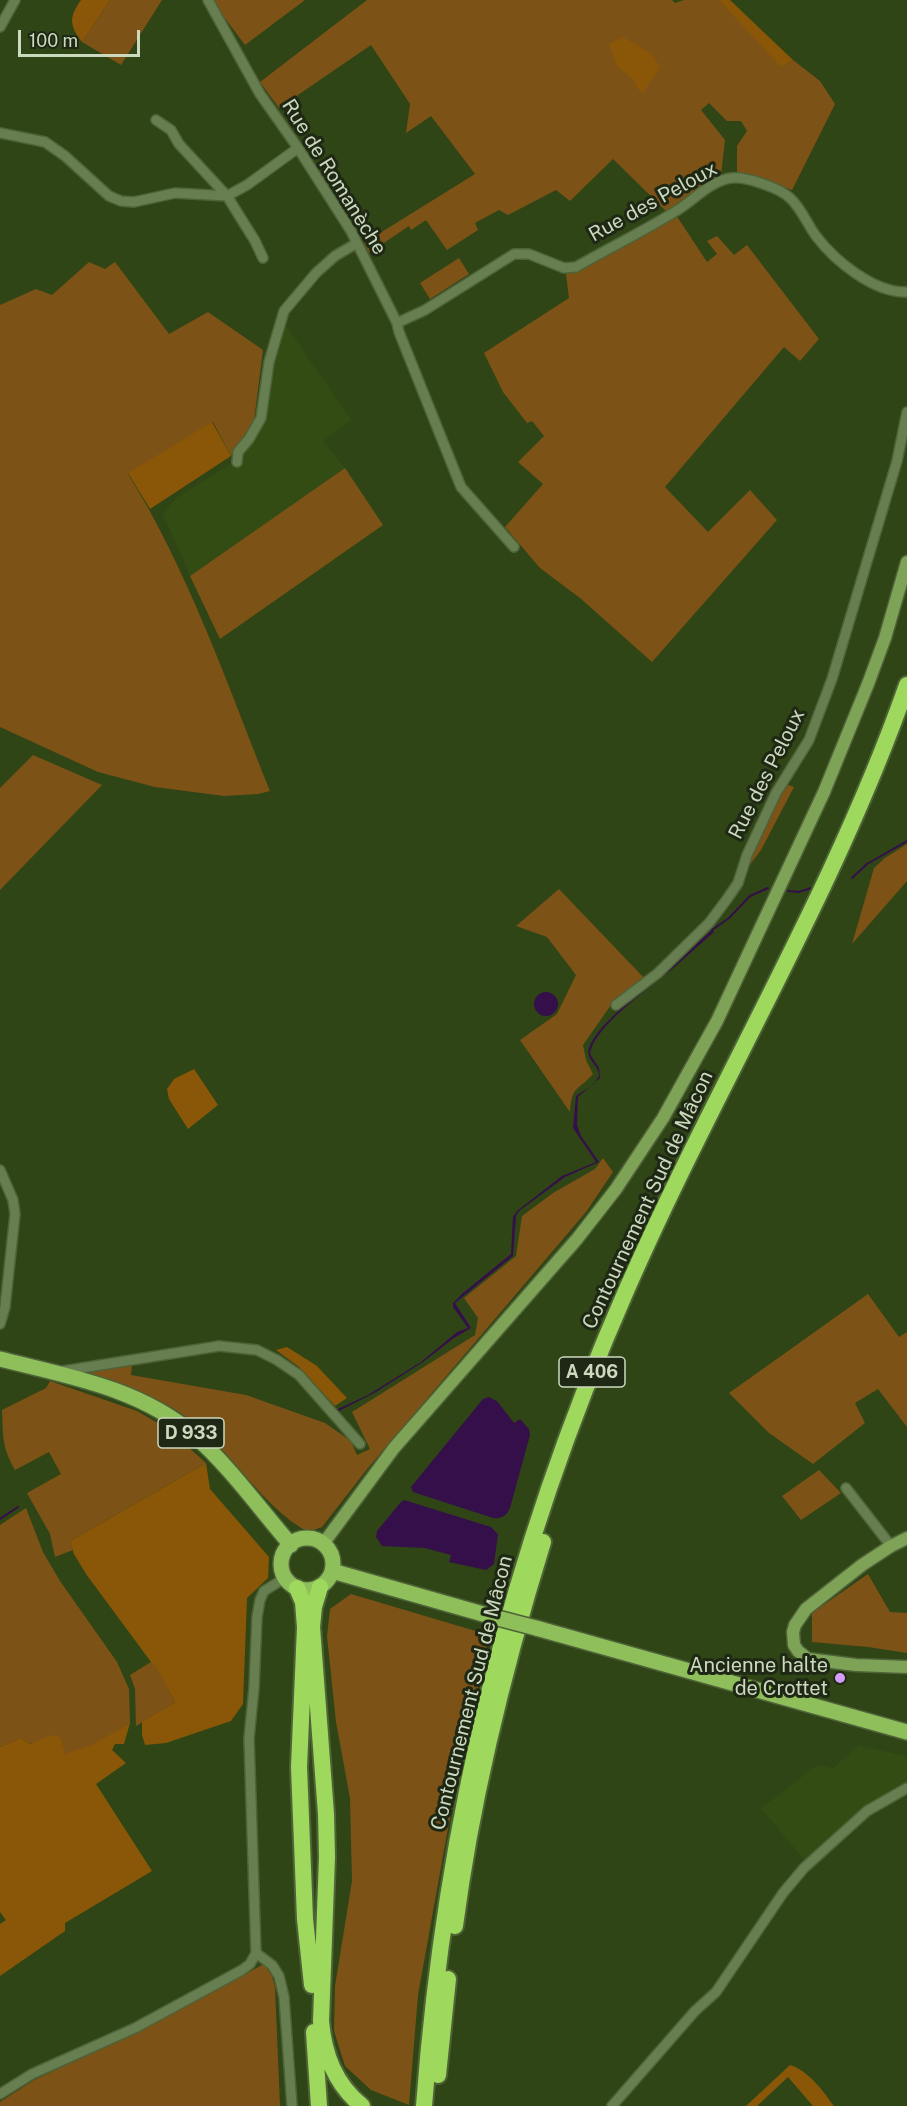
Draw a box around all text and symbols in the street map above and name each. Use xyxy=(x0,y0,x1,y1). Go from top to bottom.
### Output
scale bar xyxy=(21,18,142,56)
text: 100 m xyxy=(29,30,78,51)
street label: Rue de Romanèche xyxy=(277,95,391,259)
street label: Rue des Peloux xyxy=(585,157,721,247)
street label: Rue des Peloux xyxy=(724,705,810,843)
street label: Contournement Sud de Mâcon xyxy=(578,1067,718,1333)
road number: A 406 xyxy=(559,1357,625,1387)
road number: D 933 xyxy=(158,1418,224,1448)
street label: Contournement Sud de Mâcon xyxy=(426,1553,518,1833)
place label: Ancienne halte de Crottet xyxy=(689,1654,828,1701)
marker: Ancienne halte de Crottet xyxy=(833,1671,847,1685)

